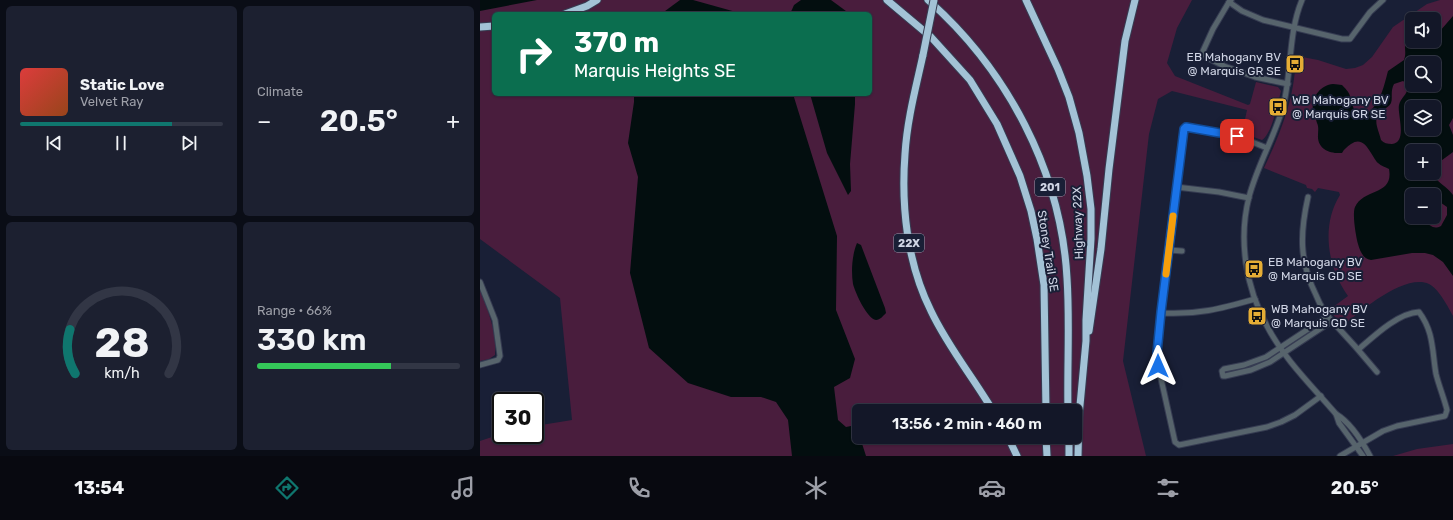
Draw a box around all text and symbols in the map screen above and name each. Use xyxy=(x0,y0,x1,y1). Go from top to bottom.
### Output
map controls xyxy=(1405,12,1441,224)
button: sound xyxy=(1405,12,1441,48)
text: 370 m xyxy=(574,26,659,59)
icon: right xyxy=(508,28,560,80)
place label: EB Mahogany BV @ Marquis GR SE xyxy=(1187,50,1281,78)
bus stop icon: EB Mahogany BV @ Marquis GR SE xyxy=(1284,53,1306,75)
button: search xyxy=(1405,56,1441,92)
text: Marquis Heights SE xyxy=(574,60,736,82)
text: Static Love xyxy=(80,76,164,94)
text: Climate xyxy=(257,84,303,99)
place label: WB Mahogany BV @ Marquis GR SE xyxy=(1292,93,1389,121)
text: Velvet Ray xyxy=(80,94,143,109)
bus stop icon: WB Mahogany BV @ Marquis GR SE xyxy=(1267,96,1289,118)
button: layers xyxy=(1405,100,1441,136)
text: 20.5° xyxy=(320,103,398,139)
text: − xyxy=(257,108,271,135)
text: + xyxy=(446,108,460,135)
pin xyxy=(1220,119,1254,153)
icon: arrive xyxy=(1226,125,1248,147)
icon: previous xyxy=(43,132,65,154)
icon: pause xyxy=(110,132,132,154)
icon: next xyxy=(178,132,200,154)
button: + xyxy=(1405,144,1441,180)
road number: 201 xyxy=(1035,178,1065,196)
street label: Highway 22X xyxy=(1070,186,1086,260)
button: − xyxy=(1405,188,1441,224)
street label: Stoney Trail SE xyxy=(1035,209,1061,293)
road number: 22X xyxy=(894,234,924,252)
place label: EB Mahogany BV @ Marquis GD SE xyxy=(1268,255,1363,283)
bus stop icon: EB Mahogany BV @ Marquis GD SE xyxy=(1243,258,1265,280)
place label: WB Mahogany BV @ Marquis GD SE xyxy=(1271,302,1368,330)
text: Range · 66% xyxy=(257,303,332,318)
bus stop icon: WB Mahogany BV @ Marquis GD SE xyxy=(1246,305,1268,327)
text: 28 xyxy=(94,318,149,367)
text: 330 km xyxy=(257,322,367,358)
position arrow xyxy=(1137,345,1179,387)
text: km/h xyxy=(104,365,139,382)
speed limit sign: 30 xyxy=(492,392,544,444)
text: 13:56 · 2 min · 460 m xyxy=(892,415,1042,433)
icon: directions xyxy=(273,474,301,502)
icon: music xyxy=(449,474,477,502)
icon: phone xyxy=(625,474,653,502)
icon: climate xyxy=(802,474,830,502)
icon: car xyxy=(978,474,1006,502)
icon: filters xyxy=(1154,474,1182,502)
text: 13:54 xyxy=(74,477,124,499)
text: 20.5° xyxy=(1331,477,1379,499)

